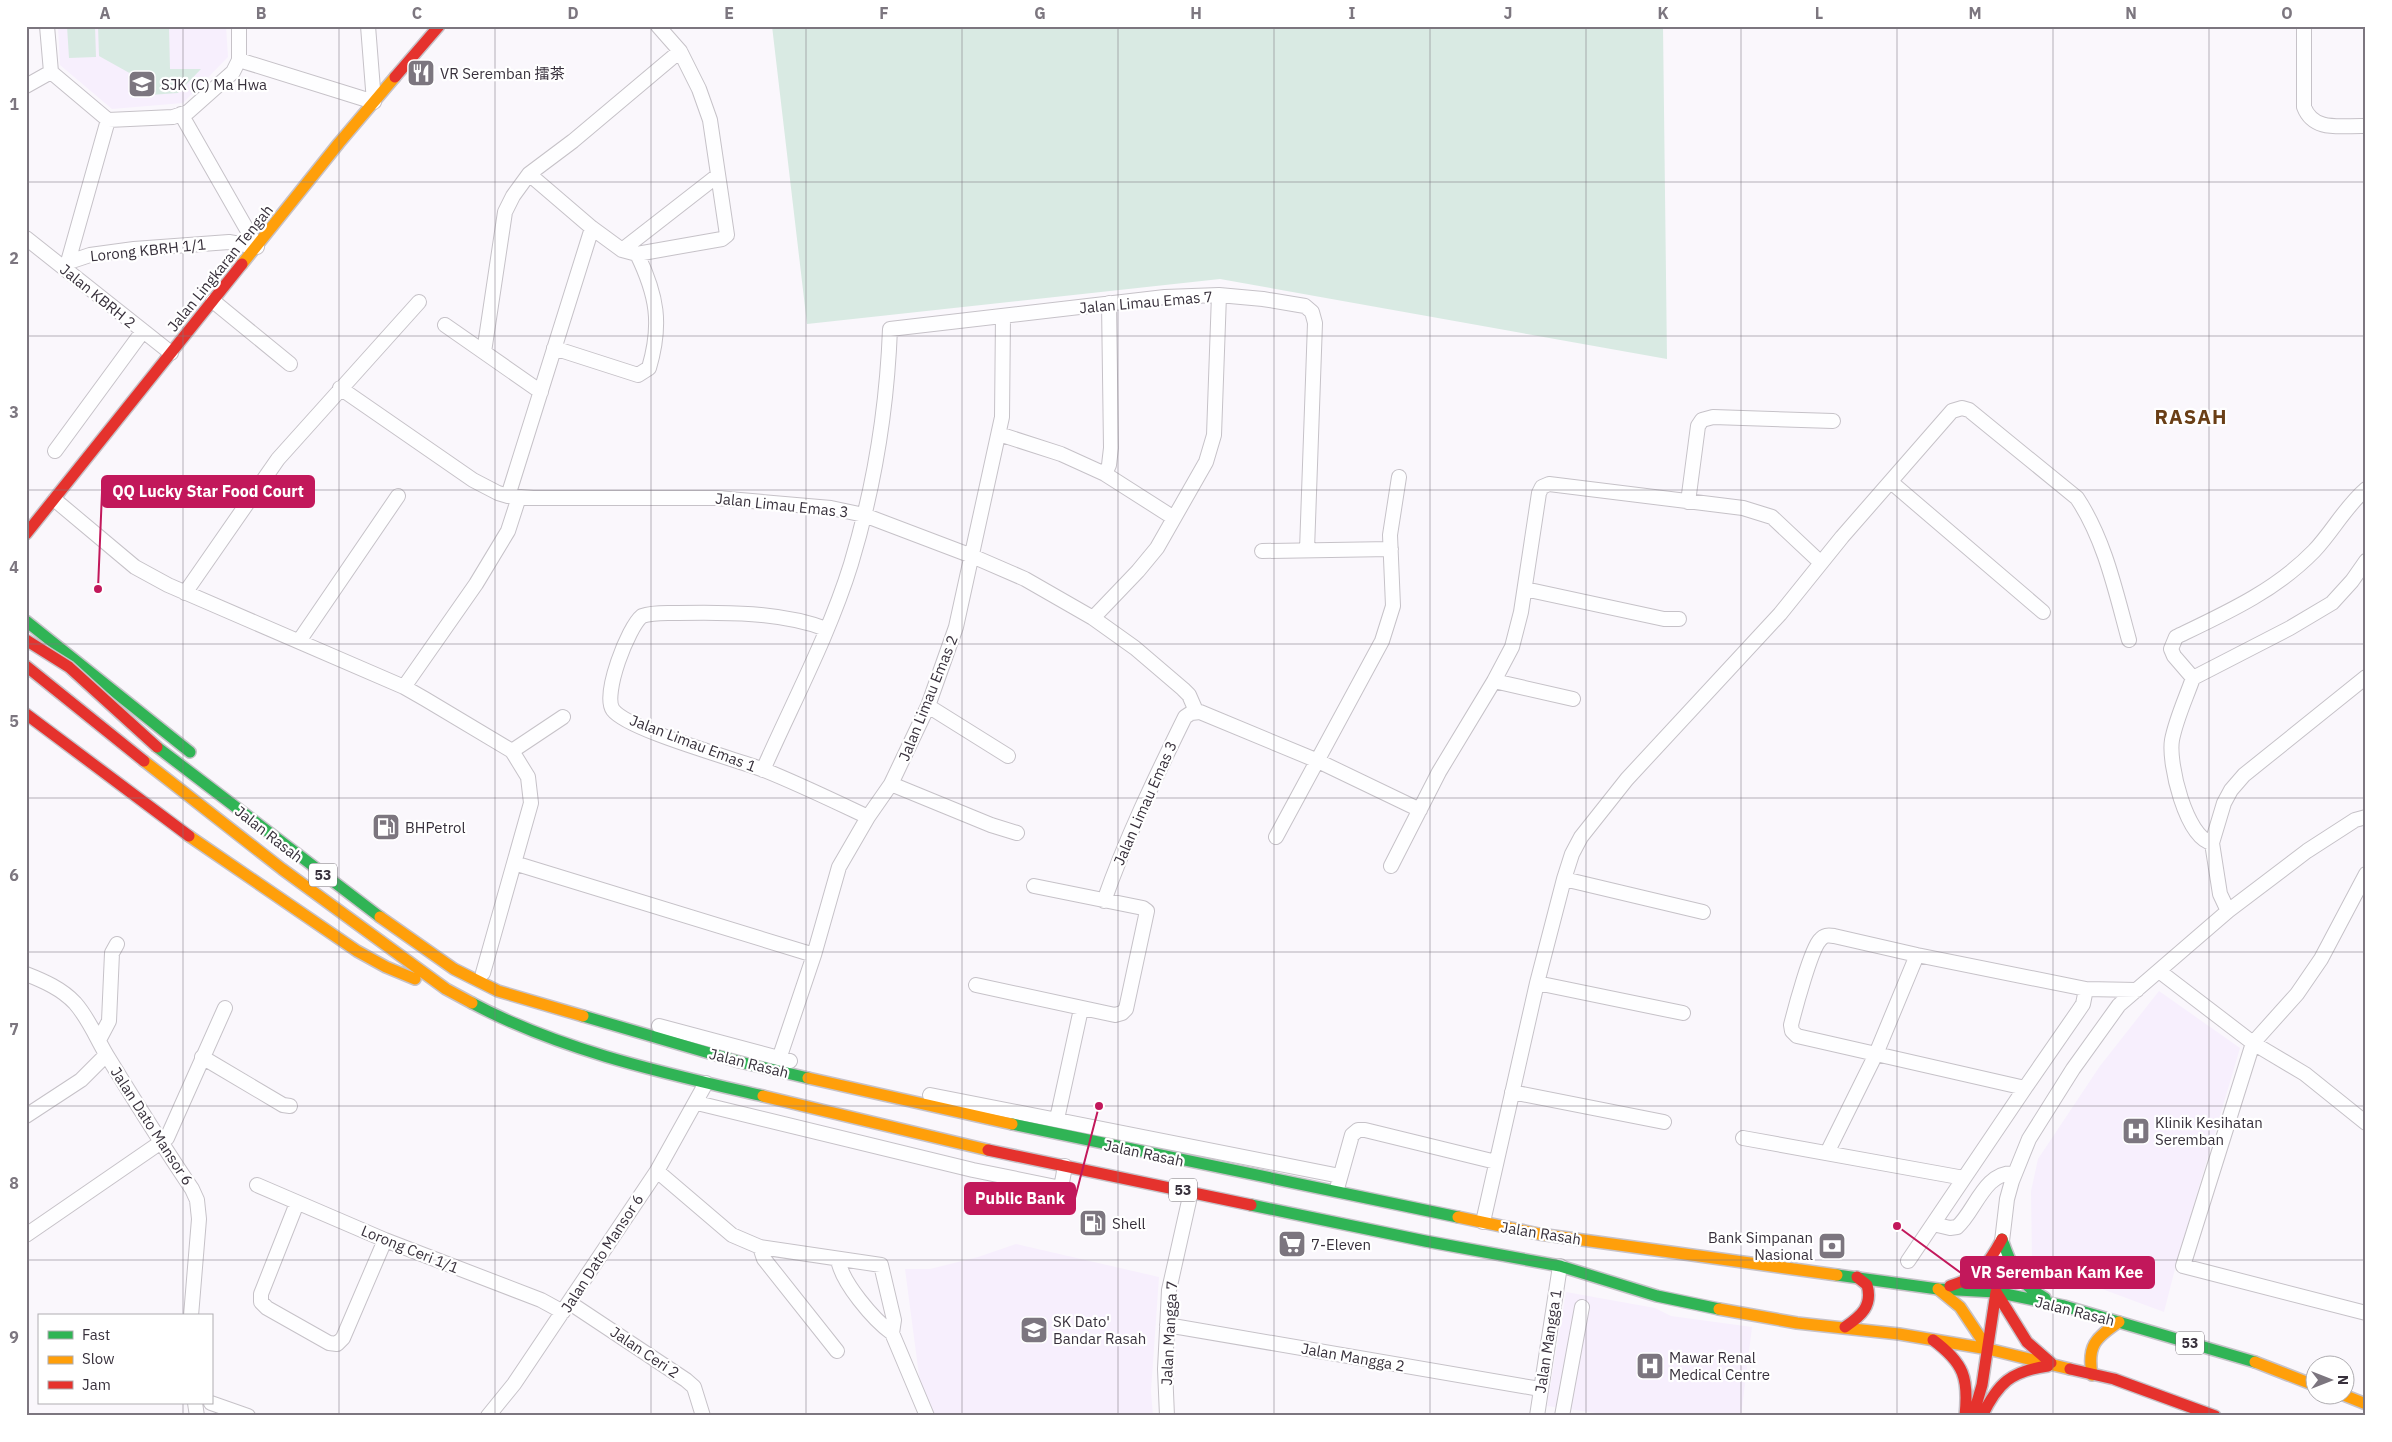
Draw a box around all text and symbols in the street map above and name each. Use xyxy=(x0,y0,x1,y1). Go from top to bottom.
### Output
text: A xyxy=(100,3,111,23)
text: B xyxy=(256,3,267,23)
text: C xyxy=(412,3,422,23)
text: D xyxy=(567,3,579,23)
text: E xyxy=(724,3,734,23)
text: F xyxy=(879,3,889,23)
text: G xyxy=(1034,3,1046,23)
text: H xyxy=(1190,3,1202,23)
text: I xyxy=(1349,3,1356,23)
text: J xyxy=(1504,3,1512,23)
text: K xyxy=(1657,3,1669,23)
text: L xyxy=(1815,3,1823,23)
text: M xyxy=(1968,3,1982,23)
text: N xyxy=(2125,3,2137,23)
text: O xyxy=(2281,3,2293,23)
restaurant icon: VR Seremban 擂茶 xyxy=(406,58,436,88)
place label: VR Seremban 擂茶 xyxy=(440,64,565,83)
school or university icon: SJK (C) Ma Hwa xyxy=(127,69,157,99)
place label: SJK (C) Ma Hwa xyxy=(161,75,267,94)
text: 1 xyxy=(9,94,19,114)
street label: Jalan Lingkaran Tengah xyxy=(163,201,277,335)
street label: Lorong KBRH 1/1 xyxy=(89,234,207,266)
text: 2 xyxy=(9,248,19,268)
street label: Jalan KBRH 2 xyxy=(56,260,140,332)
street label: Jalan Limau Emas 7 xyxy=(1078,287,1214,317)
text: 3 xyxy=(9,402,19,422)
district label: RASAH xyxy=(2155,403,2227,430)
callout: QQ Lucky Star Food Court xyxy=(102,476,314,507)
text: QQ Lucky Star Food Court xyxy=(112,481,304,501)
street label: Jalan Limau Emas 3 xyxy=(714,489,850,521)
text: 4 xyxy=(9,557,19,577)
street label: Jalan Limau Emas 2 xyxy=(894,632,962,764)
street label: Jalan Limau Emas 1 xyxy=(627,710,759,776)
text: 5 xyxy=(9,711,19,731)
street label: Jalan Limau Emas 3 xyxy=(1109,738,1181,868)
street label: Jalan Rasah xyxy=(231,802,307,866)
fuel station icon: BHPetrol xyxy=(371,812,401,842)
place label: BHPetrol xyxy=(405,818,466,837)
road number: 53 xyxy=(309,864,337,886)
text: 6 xyxy=(9,865,19,885)
text: 7 xyxy=(9,1019,19,1039)
street label: Jalan Rasah xyxy=(707,1044,791,1082)
street label: Jalan Dato Mansor 6 xyxy=(107,1063,197,1189)
place label: Klinik Kesihatan Seremban xyxy=(2155,1113,2263,1149)
hospital icon: Klinik Kesihatan Seremban xyxy=(2121,1116,2151,1146)
street label: Jalan Rasah xyxy=(1102,1135,1186,1171)
text: 8 xyxy=(9,1173,19,1193)
road number: 53 xyxy=(1169,1178,1197,1202)
callout: Public Bank xyxy=(965,1183,1075,1214)
text: Public Bank xyxy=(975,1188,1066,1208)
street label: Jalan Dato Mansor 6 xyxy=(557,1190,647,1316)
fuel station icon: Shell xyxy=(1078,1208,1108,1238)
place label: Shell xyxy=(1112,1214,1146,1233)
street label: Jalan Rasah xyxy=(1499,1217,1583,1249)
street label: Lorong Ceri 1/1 xyxy=(358,1221,462,1277)
place label: Bank Simpanan Nasional xyxy=(1708,1228,1813,1264)
supermarket icon: 7-Eleven xyxy=(1277,1229,1307,1259)
bank icon: Bank Simpanan Nasional xyxy=(1817,1231,1847,1261)
place label: 7-Eleven xyxy=(1311,1235,1371,1254)
callout: VR Seremban Kam Kee xyxy=(1961,1257,2154,1288)
text: VR Seremban Kam Kee xyxy=(1971,1262,2143,1282)
street label: Jalan Mangga 7 xyxy=(1157,1280,1181,1386)
street label: Jalan Mangga 1 xyxy=(1530,1288,1566,1394)
street label: Jalan Rasah xyxy=(2033,1292,2117,1330)
place label: SK Dato' Bandar Rasah xyxy=(1053,1312,1146,1348)
legend xyxy=(38,1314,212,1404)
school or university icon: SK Dato' Bandar Rasah xyxy=(1019,1315,1049,1345)
street label: Jalan Ceri 2 xyxy=(607,1322,683,1382)
text: Fast xyxy=(82,1325,110,1344)
text: 9 xyxy=(9,1327,19,1347)
road number: 53 xyxy=(2176,1332,2204,1355)
street label: Jalan Mangga 2 xyxy=(1300,1339,1406,1375)
place label: Mawar Renal Medical Centre xyxy=(1669,1348,1770,1384)
text: Slow xyxy=(82,1349,115,1368)
hospital icon: Mawar Renal Medical Centre xyxy=(1635,1351,1665,1381)
north arrow xyxy=(2304,1354,2354,1404)
text: Jam xyxy=(82,1375,111,1394)
text: N xyxy=(2334,1375,2352,1385)

